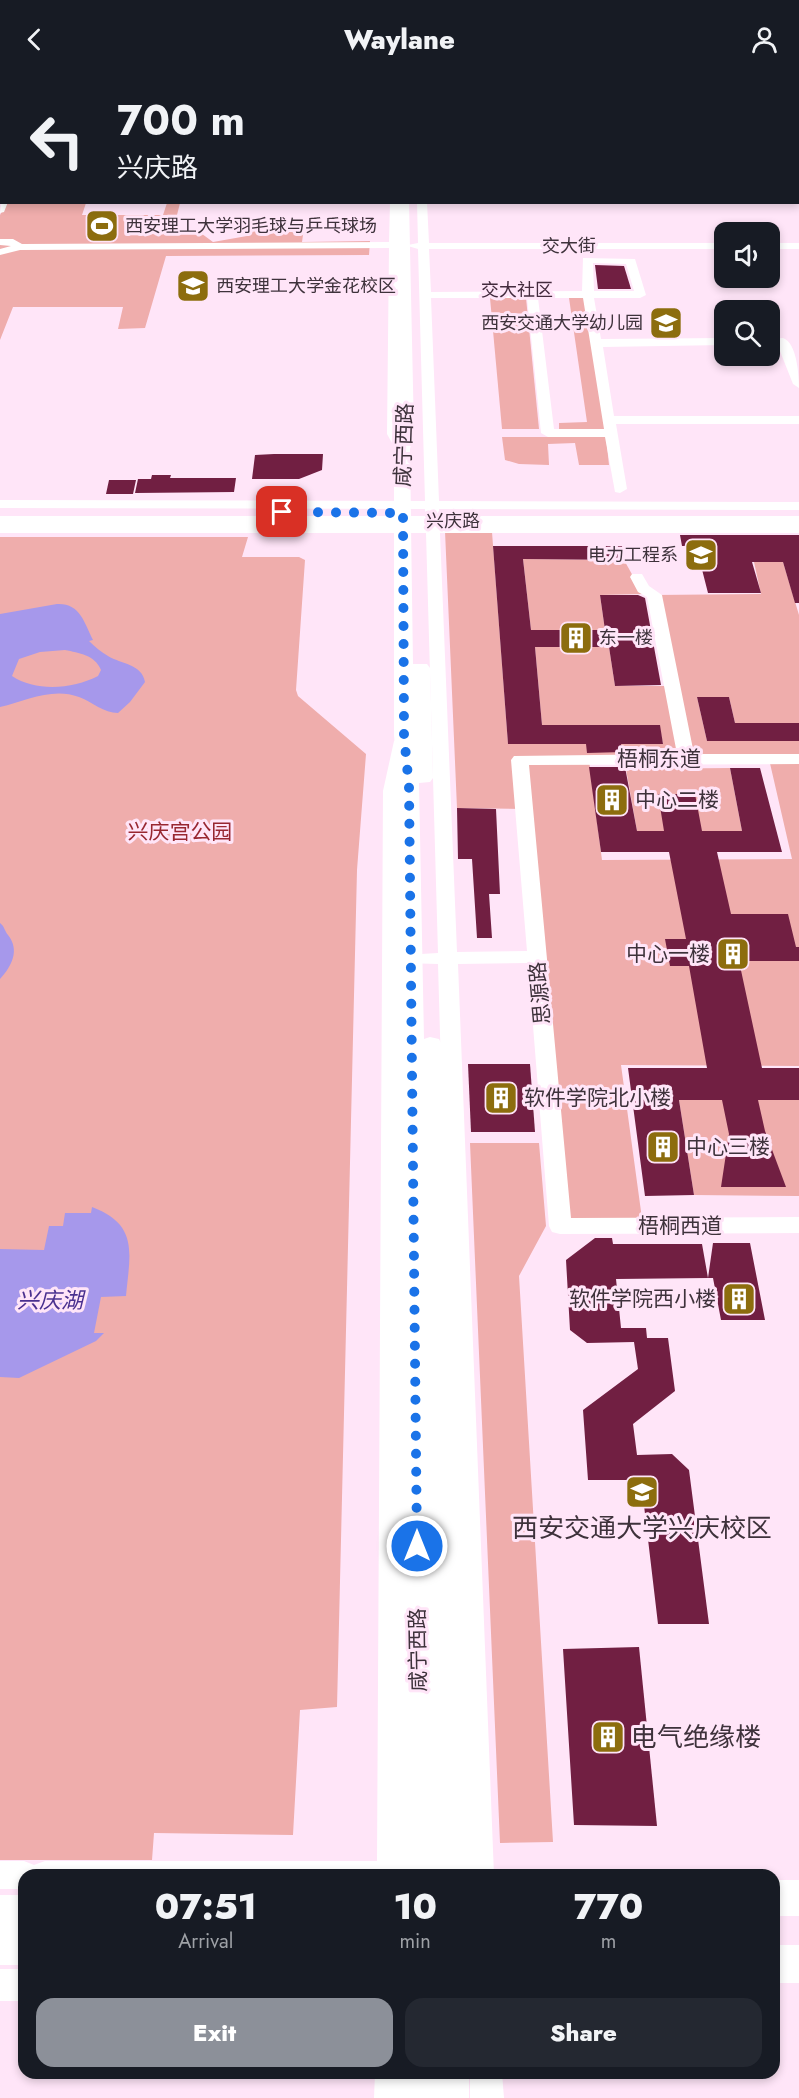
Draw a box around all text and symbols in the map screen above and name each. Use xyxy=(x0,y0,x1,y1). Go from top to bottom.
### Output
text: Waylane xyxy=(344,20,455,59)
icon: back xyxy=(18,23,51,56)
icon: person xyxy=(748,23,781,56)
text: 700 m xyxy=(117,90,245,151)
icon: left xyxy=(18,102,96,180)
text: 兴庆路 xyxy=(117,148,198,187)
sports icon: 西安理工大学羽毛球与乒乓球场 xyxy=(84,208,120,244)
place label: 西安理工大学羽毛球与乒乓球场 xyxy=(125,213,377,239)
map controls xyxy=(714,222,780,366)
button: sound xyxy=(714,222,780,288)
street label: 交大街 xyxy=(542,233,596,259)
school or university icon: 西安理工大学金花校区 xyxy=(175,268,211,304)
place label: 西安理工大学金花校区 xyxy=(216,273,396,299)
district label: 交大社区 xyxy=(481,277,553,303)
button: search xyxy=(714,300,780,366)
school or university icon: 西安交通大学幼儿园 xyxy=(648,305,684,341)
place label: 西安交通大学幼儿园 xyxy=(481,310,643,336)
street label: 咸宁西路 xyxy=(388,403,420,487)
pin xyxy=(256,486,307,537)
icon: arrive xyxy=(265,495,298,528)
street label: 兴庆路 xyxy=(426,508,480,534)
school or university icon: 电力工程系 xyxy=(683,537,719,573)
place label: 电力工程系 xyxy=(588,542,678,568)
building icon: 东一楼 xyxy=(558,620,594,656)
place label: 东一楼 xyxy=(599,625,653,651)
street label: 梧桐东道 xyxy=(617,744,701,774)
building icon: 中心二楼 xyxy=(594,782,630,818)
place label: 中心二楼 xyxy=(635,785,719,815)
park label: 兴庆宫公园 xyxy=(128,817,233,847)
building icon: 中心一楼 xyxy=(715,936,751,972)
place label: 中心一楼 xyxy=(626,939,710,969)
street label: 思源路 xyxy=(522,960,558,1026)
building icon: 软件学院北小楼 xyxy=(483,1080,519,1116)
place label: 软件学院北小楼 xyxy=(524,1083,671,1113)
building icon: 中心三楼 xyxy=(645,1129,681,1165)
place label: 中心三楼 xyxy=(686,1132,770,1162)
street label: 梧桐西道 xyxy=(638,1211,722,1241)
building icon: 软件学院西小楼 xyxy=(721,1281,757,1317)
water label: 兴庆湖 xyxy=(17,1284,86,1316)
place label: 软件学院西小楼 xyxy=(569,1284,716,1314)
school or university icon: 西安交通大学兴庆校区 xyxy=(624,1474,660,1510)
place label: 西安交通大学兴庆校区 xyxy=(512,1509,772,1547)
position arrow xyxy=(385,1514,449,1578)
street label: 咸宁西路 xyxy=(402,1608,434,1692)
place label: 电气绝缘楼 xyxy=(631,1718,761,1756)
building icon: 电气绝缘楼 xyxy=(590,1719,626,1755)
text: 07:51 xyxy=(155,1880,257,1932)
text: 10 xyxy=(393,1880,437,1932)
text: 770 xyxy=(574,1880,643,1932)
text: Arrival xyxy=(178,1927,233,1956)
text: min xyxy=(400,1927,431,1956)
text: m xyxy=(601,1927,616,1956)
button: Exit xyxy=(36,1998,393,2067)
button: Share xyxy=(405,1998,762,2067)

